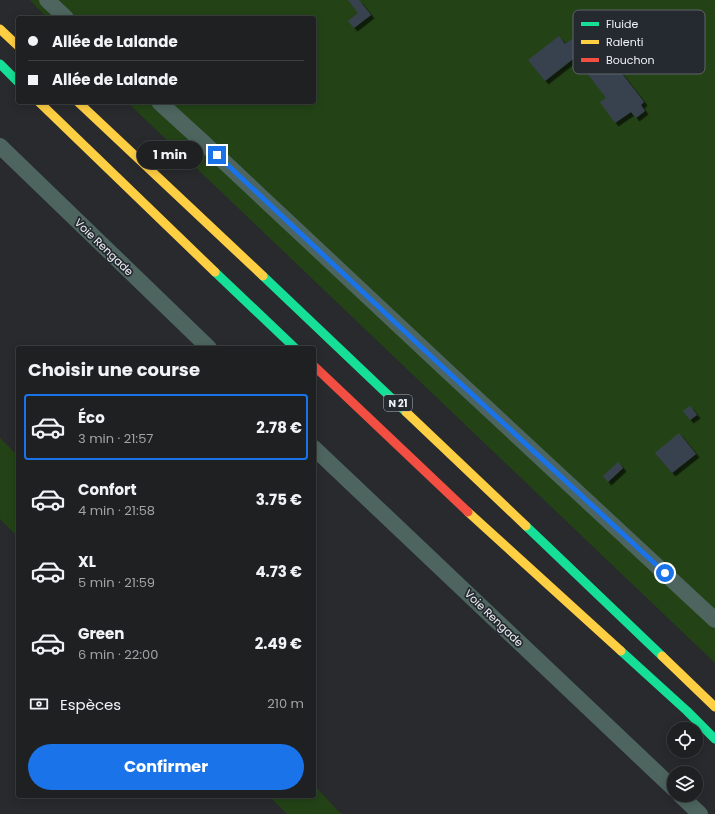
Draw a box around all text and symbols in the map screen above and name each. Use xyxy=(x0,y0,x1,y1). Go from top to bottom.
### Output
legend xyxy=(573,10,705,74)
text: Fluide xyxy=(606,16,638,32)
text: Allée de Lalande xyxy=(52,31,178,52)
text: Ralenti xyxy=(606,34,644,50)
text: Bouchon xyxy=(606,52,655,68)
text: Allée de Lalande xyxy=(52,69,178,90)
callout: 1 min xyxy=(137,141,203,169)
text: 1 min xyxy=(153,145,187,164)
route end xyxy=(208,146,226,164)
street label: Voie Rengade xyxy=(71,215,137,279)
text: Choisir une course xyxy=(28,357,200,382)
road number: N 21 xyxy=(384,395,412,411)
text: Éco xyxy=(78,407,105,428)
icon: car xyxy=(30,409,66,445)
text: 2.78 € xyxy=(256,417,302,438)
text: 3 min · 21:57 xyxy=(78,429,153,448)
text: Confort xyxy=(78,479,137,500)
icon: car xyxy=(30,481,66,517)
text: 3.75 € xyxy=(256,489,302,510)
text: 4 min · 21:58 xyxy=(78,501,155,520)
text: XL xyxy=(78,551,96,572)
icon: car xyxy=(30,553,66,589)
text: 4.73 € xyxy=(255,561,302,582)
route start xyxy=(656,564,674,582)
text: 5 min · 21:59 xyxy=(78,573,155,592)
street label: Voie Rengade xyxy=(461,586,527,650)
text: Green xyxy=(78,623,124,644)
icon: car xyxy=(30,625,66,661)
text: 2.49 € xyxy=(255,633,302,654)
text: 6 min · 22:00 xyxy=(78,645,158,664)
icon: cash xyxy=(28,693,50,715)
text: Espèces xyxy=(60,694,121,715)
text: 210 m xyxy=(267,694,304,713)
map controls xyxy=(667,722,703,802)
button: locate xyxy=(667,722,703,758)
button: Confirmer xyxy=(28,744,304,790)
button: layers xyxy=(667,766,703,802)

